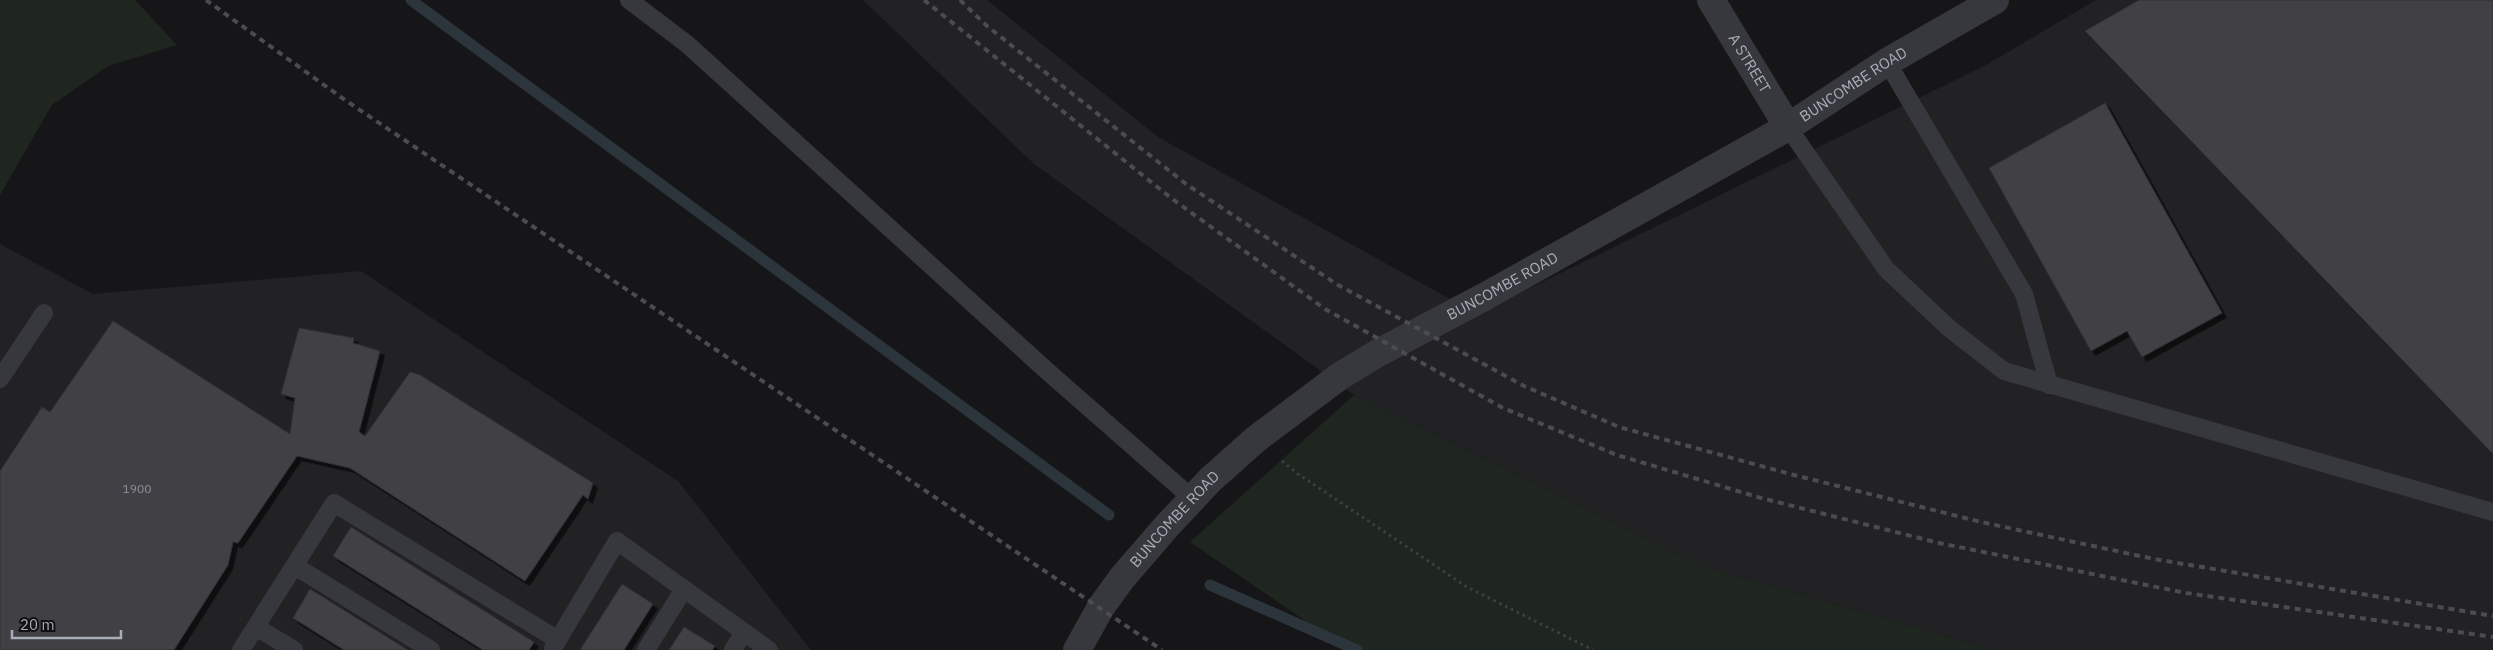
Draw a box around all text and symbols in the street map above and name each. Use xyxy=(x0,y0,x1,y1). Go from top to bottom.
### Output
street label: A STREET xyxy=(1725,30,1775,97)
street label: BUNCOMBE ROAD xyxy=(1796,43,1910,126)
street label: BUNCOMBE ROAD xyxy=(1443,248,1561,324)
street label: BUNCOMBE ROAD xyxy=(1125,466,1223,571)
house number: 1900 xyxy=(123,481,151,496)
scale bar xyxy=(12,608,121,640)
text: 20 m xyxy=(20,615,55,634)

